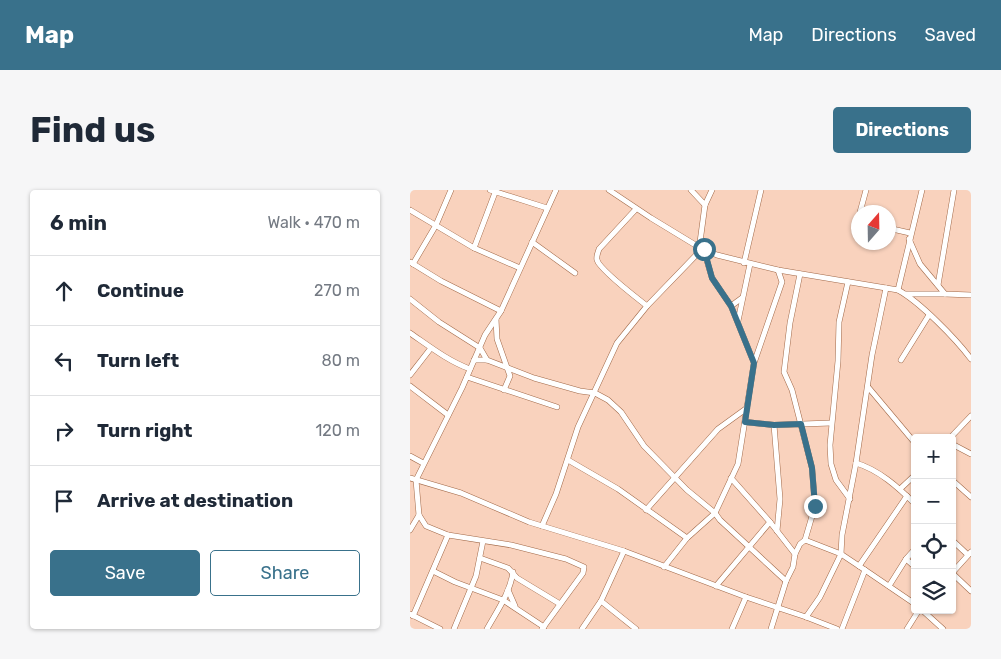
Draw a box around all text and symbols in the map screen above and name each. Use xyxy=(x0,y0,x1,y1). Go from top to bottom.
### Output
text: Map xyxy=(25,21,74,49)
text: Map xyxy=(748,24,783,46)
text: Directions xyxy=(811,24,897,46)
text: Saved xyxy=(925,24,976,46)
button: Directions xyxy=(833,107,971,153)
text: Find us xyxy=(30,109,155,151)
north arrow xyxy=(851,205,896,250)
text: 6 min xyxy=(50,210,107,235)
text: Walk · 470 m xyxy=(267,213,360,232)
route start xyxy=(693,238,716,261)
icon: ahead xyxy=(50,277,78,305)
text: Continue xyxy=(97,279,184,302)
text: 270 m xyxy=(314,281,360,300)
icon: left xyxy=(50,347,78,375)
text: Turn left xyxy=(97,349,179,372)
text: 80 m xyxy=(322,351,360,370)
icon: right xyxy=(50,417,78,445)
text: Turn right xyxy=(97,419,192,442)
text: 120 m xyxy=(315,421,360,440)
map controls xyxy=(911,434,956,614)
button: + xyxy=(911,434,956,479)
button: − xyxy=(911,479,956,524)
icon: arrive xyxy=(50,487,78,515)
text: Arrive at destination xyxy=(97,489,293,512)
route end xyxy=(804,495,827,518)
button: locate xyxy=(911,524,956,569)
button: Save xyxy=(50,550,200,596)
button: Share xyxy=(210,550,360,596)
button: layers xyxy=(911,569,956,614)

